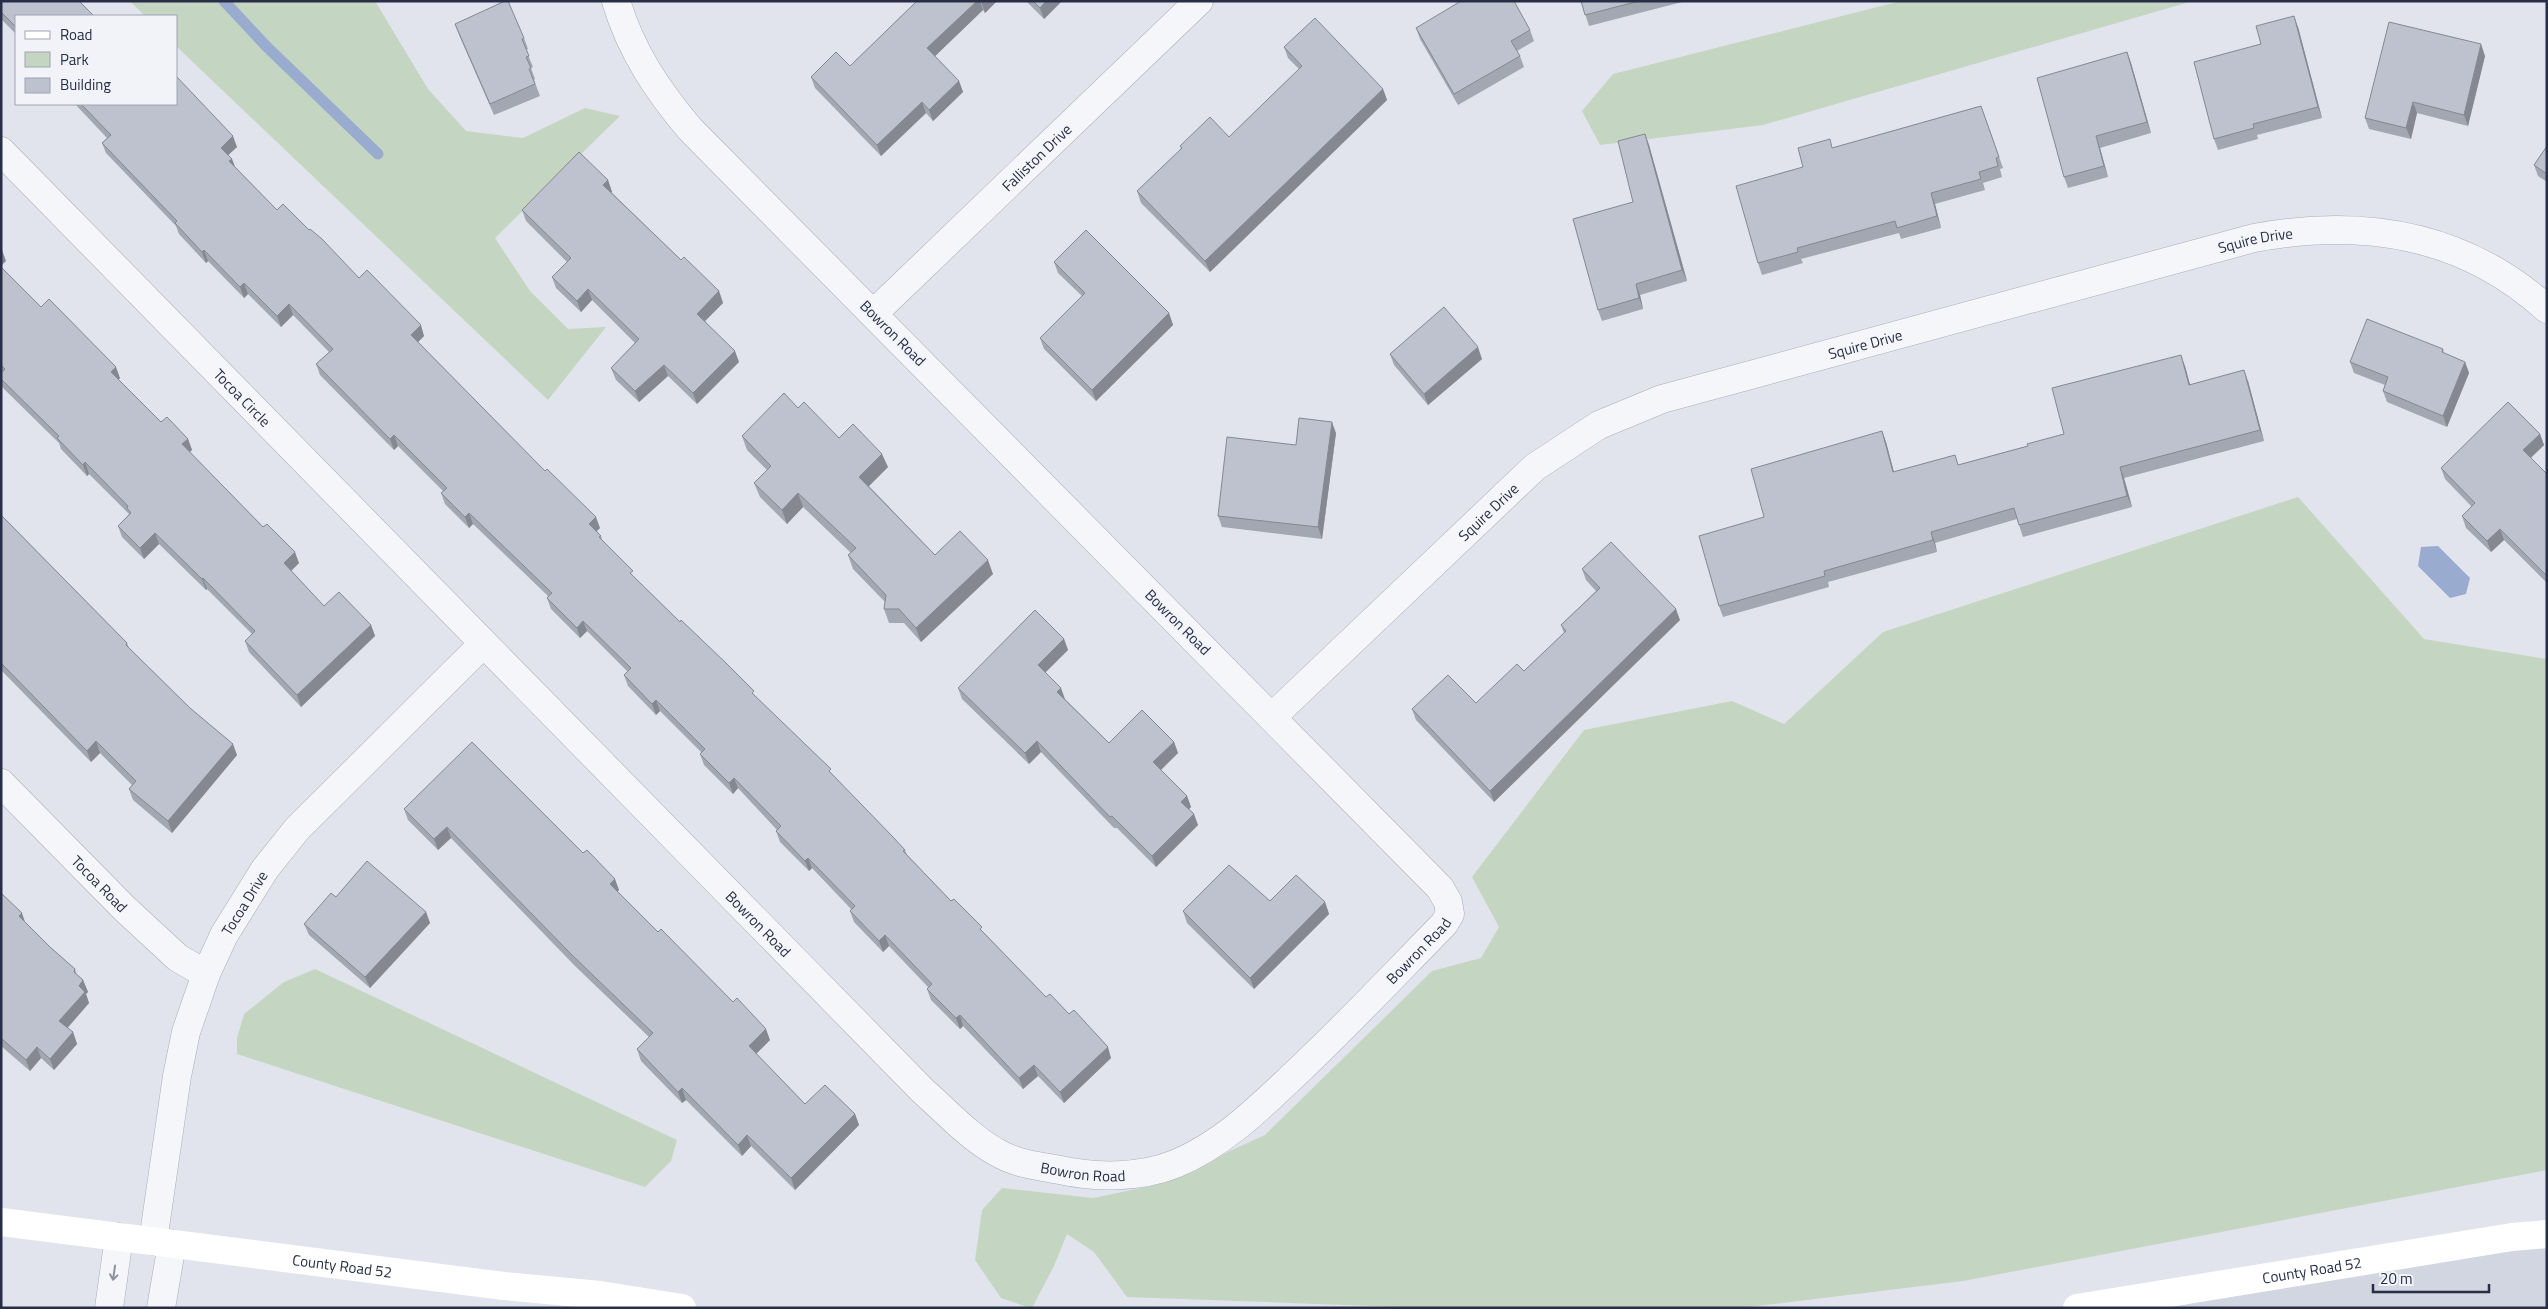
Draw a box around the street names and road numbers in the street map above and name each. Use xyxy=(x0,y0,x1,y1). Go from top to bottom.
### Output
street label: Falliston Drive xyxy=(996,118,1077,196)
street label: Squire Drive xyxy=(2215,221,2294,259)
street label: Bowron Road xyxy=(855,295,931,371)
street label: Squire Drive xyxy=(1825,323,1905,365)
street label: Tocoa Circle xyxy=(209,363,277,432)
street label: Squire Drive xyxy=(1452,477,1523,546)
street label: Bowron Road xyxy=(1140,584,1216,660)
street label: Tocoa Road xyxy=(66,850,133,917)
street label: Tocoa Drive xyxy=(215,866,273,940)
street label: Bowron Road xyxy=(721,885,797,962)
street label: Bowron Road xyxy=(1380,913,1457,989)
street label: Bowron Road xyxy=(1039,1155,1126,1187)
street label: County Road 52 xyxy=(291,1248,393,1283)
street label: County Road 52 xyxy=(2261,1250,2363,1289)

